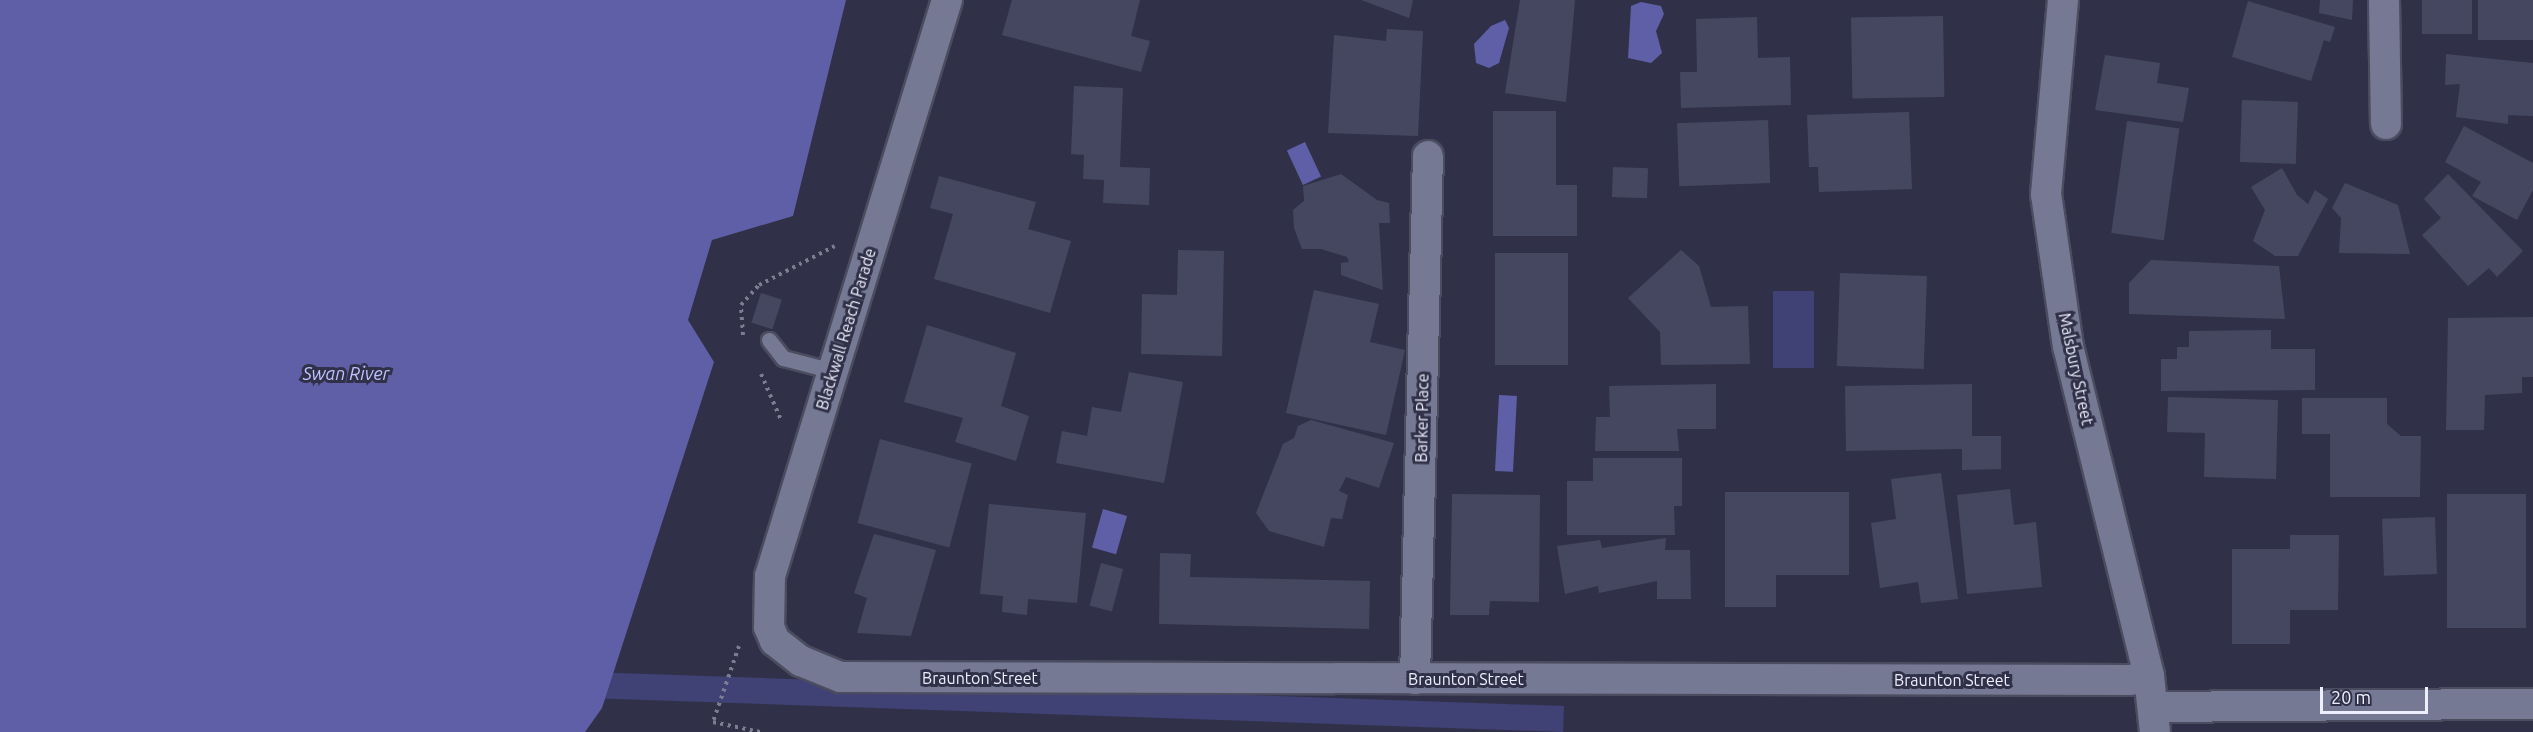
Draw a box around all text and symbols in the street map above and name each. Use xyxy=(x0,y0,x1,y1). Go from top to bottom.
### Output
street label: Blackwall Reach Parade xyxy=(812,246,880,412)
street label: Malsbury Street xyxy=(2055,311,2097,427)
water label: Swan River xyxy=(303,362,389,384)
street label: Barker Place xyxy=(1412,373,1432,463)
street label: Braunton Street xyxy=(922,668,1038,688)
street label: Braunton Street xyxy=(1408,669,1524,689)
street label: Braunton Street xyxy=(1894,670,2010,690)
scale bar xyxy=(2323,675,2431,713)
text: 20 m xyxy=(2331,687,2371,707)

